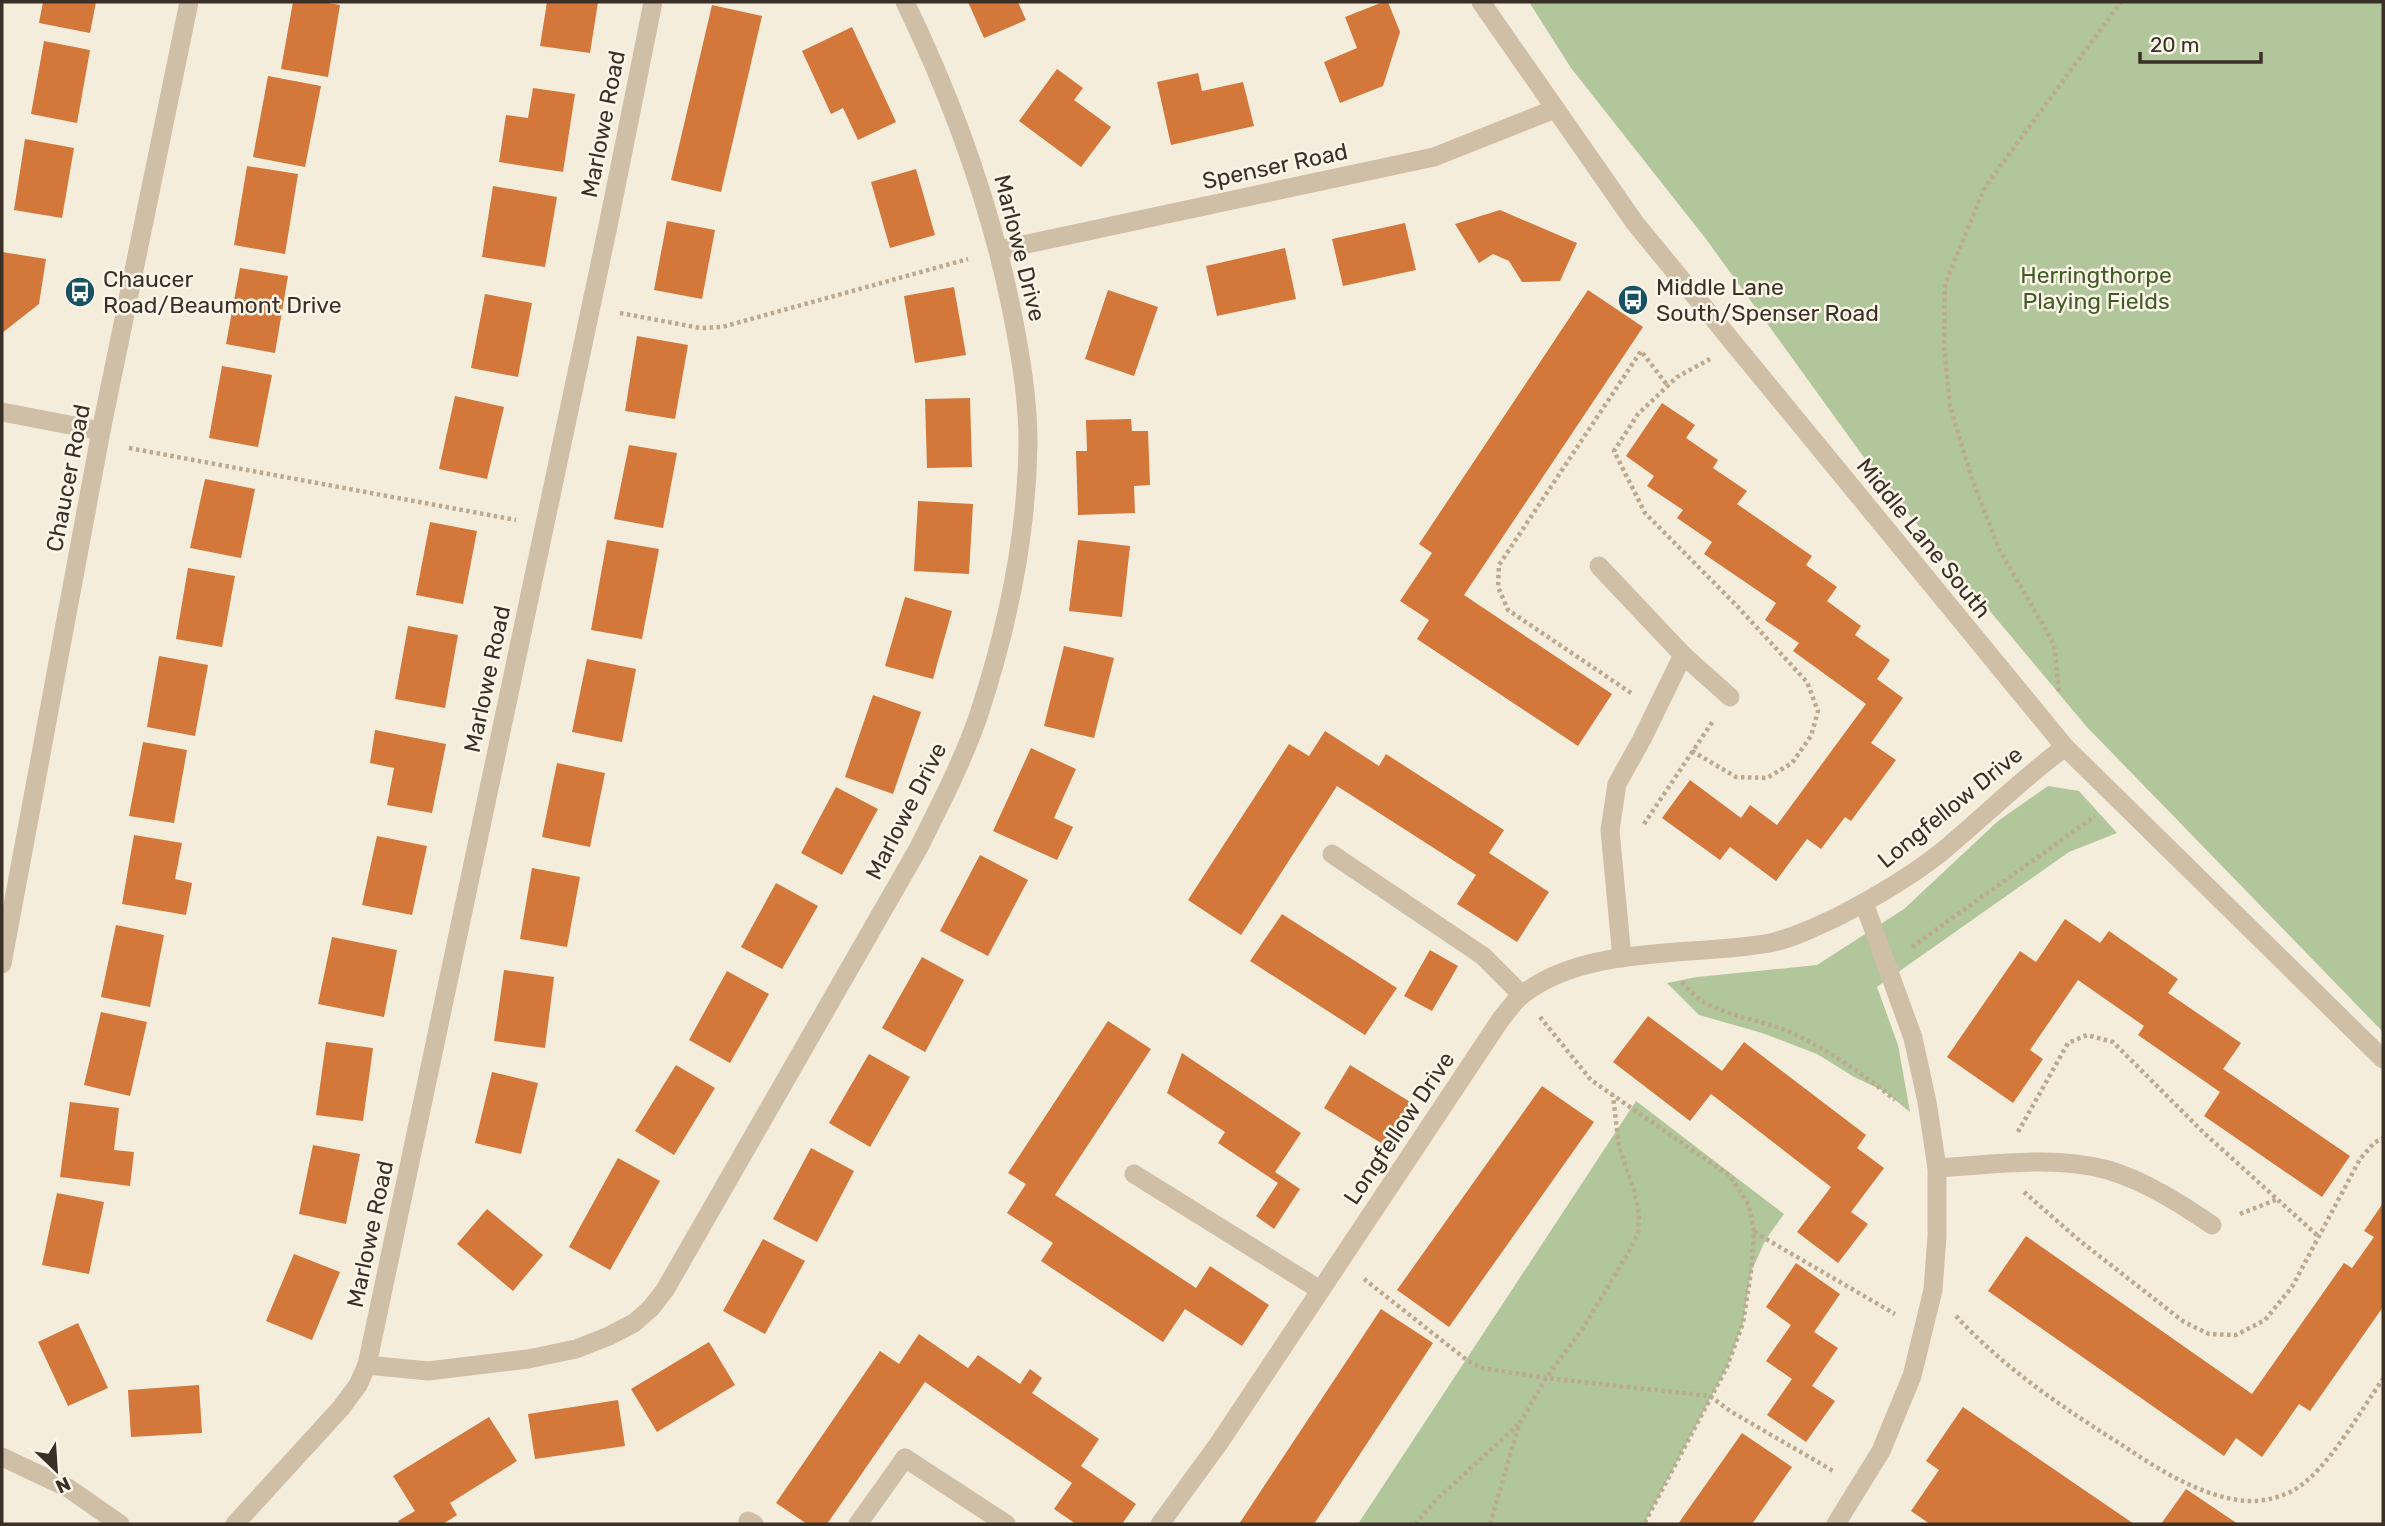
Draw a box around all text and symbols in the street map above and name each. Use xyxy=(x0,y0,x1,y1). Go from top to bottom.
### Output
scale bar xyxy=(2140,21,2261,65)
text: 20 m xyxy=(2150,32,2199,57)
street label: Marlowe Road xyxy=(575,48,631,200)
street label: Spenser Road xyxy=(1200,137,1350,195)
street label: Marlowe Drive xyxy=(988,172,1052,324)
park label: Herringthorpe Playing Fields xyxy=(2020,261,2172,315)
place label: Chaucer Road/Beaumont Drive xyxy=(103,265,342,319)
place label: Middle Lane South/Spenser Road xyxy=(1656,273,1879,327)
bus stop icon: Chaucer Road/Beaumont Drive xyxy=(63,275,97,309)
bus stop icon: Middle Lane South/Spenser Road xyxy=(1616,283,1650,317)
street label: Chaucer Road xyxy=(40,402,96,554)
street label: Middle Lane South xyxy=(1851,452,1997,624)
street label: Marlowe Road xyxy=(458,603,516,755)
street label: Marlowe Drive xyxy=(859,738,953,884)
street label: Longfellow Drive xyxy=(1872,740,2028,874)
street label: Longfellow Drive xyxy=(1338,1046,1460,1210)
street label: Marlowe Road xyxy=(341,1158,399,1310)
north arrow xyxy=(21,1435,91,1505)
text: N xyxy=(52,1472,74,1498)

